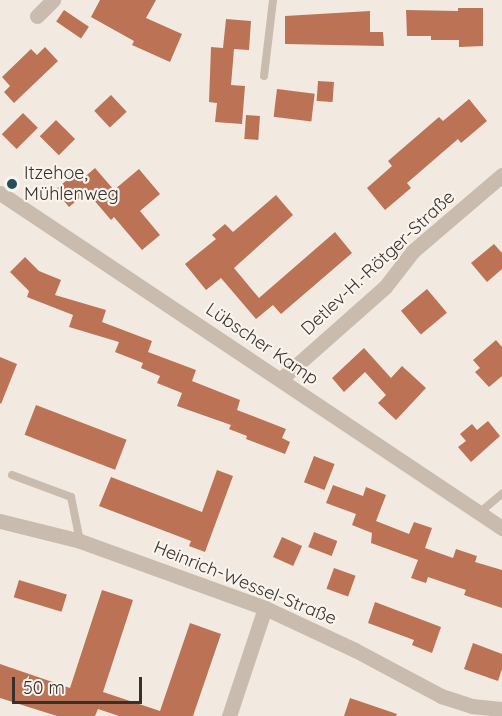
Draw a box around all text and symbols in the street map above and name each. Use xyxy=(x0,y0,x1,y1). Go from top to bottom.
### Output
place label: Itzehoe, Mühlenweg xyxy=(24,163,119,206)
marker: Itzehoe, Mühlenweg xyxy=(5,177,19,191)
street label: Detlev-H.-Rötger-Straße xyxy=(297,186,459,340)
street label: Lübscher Kamp xyxy=(202,298,322,390)
street label: Heinrich-Wessel-Straße xyxy=(150,536,340,630)
scale bar xyxy=(15,665,146,703)
text: 50 m xyxy=(23,676,65,699)

